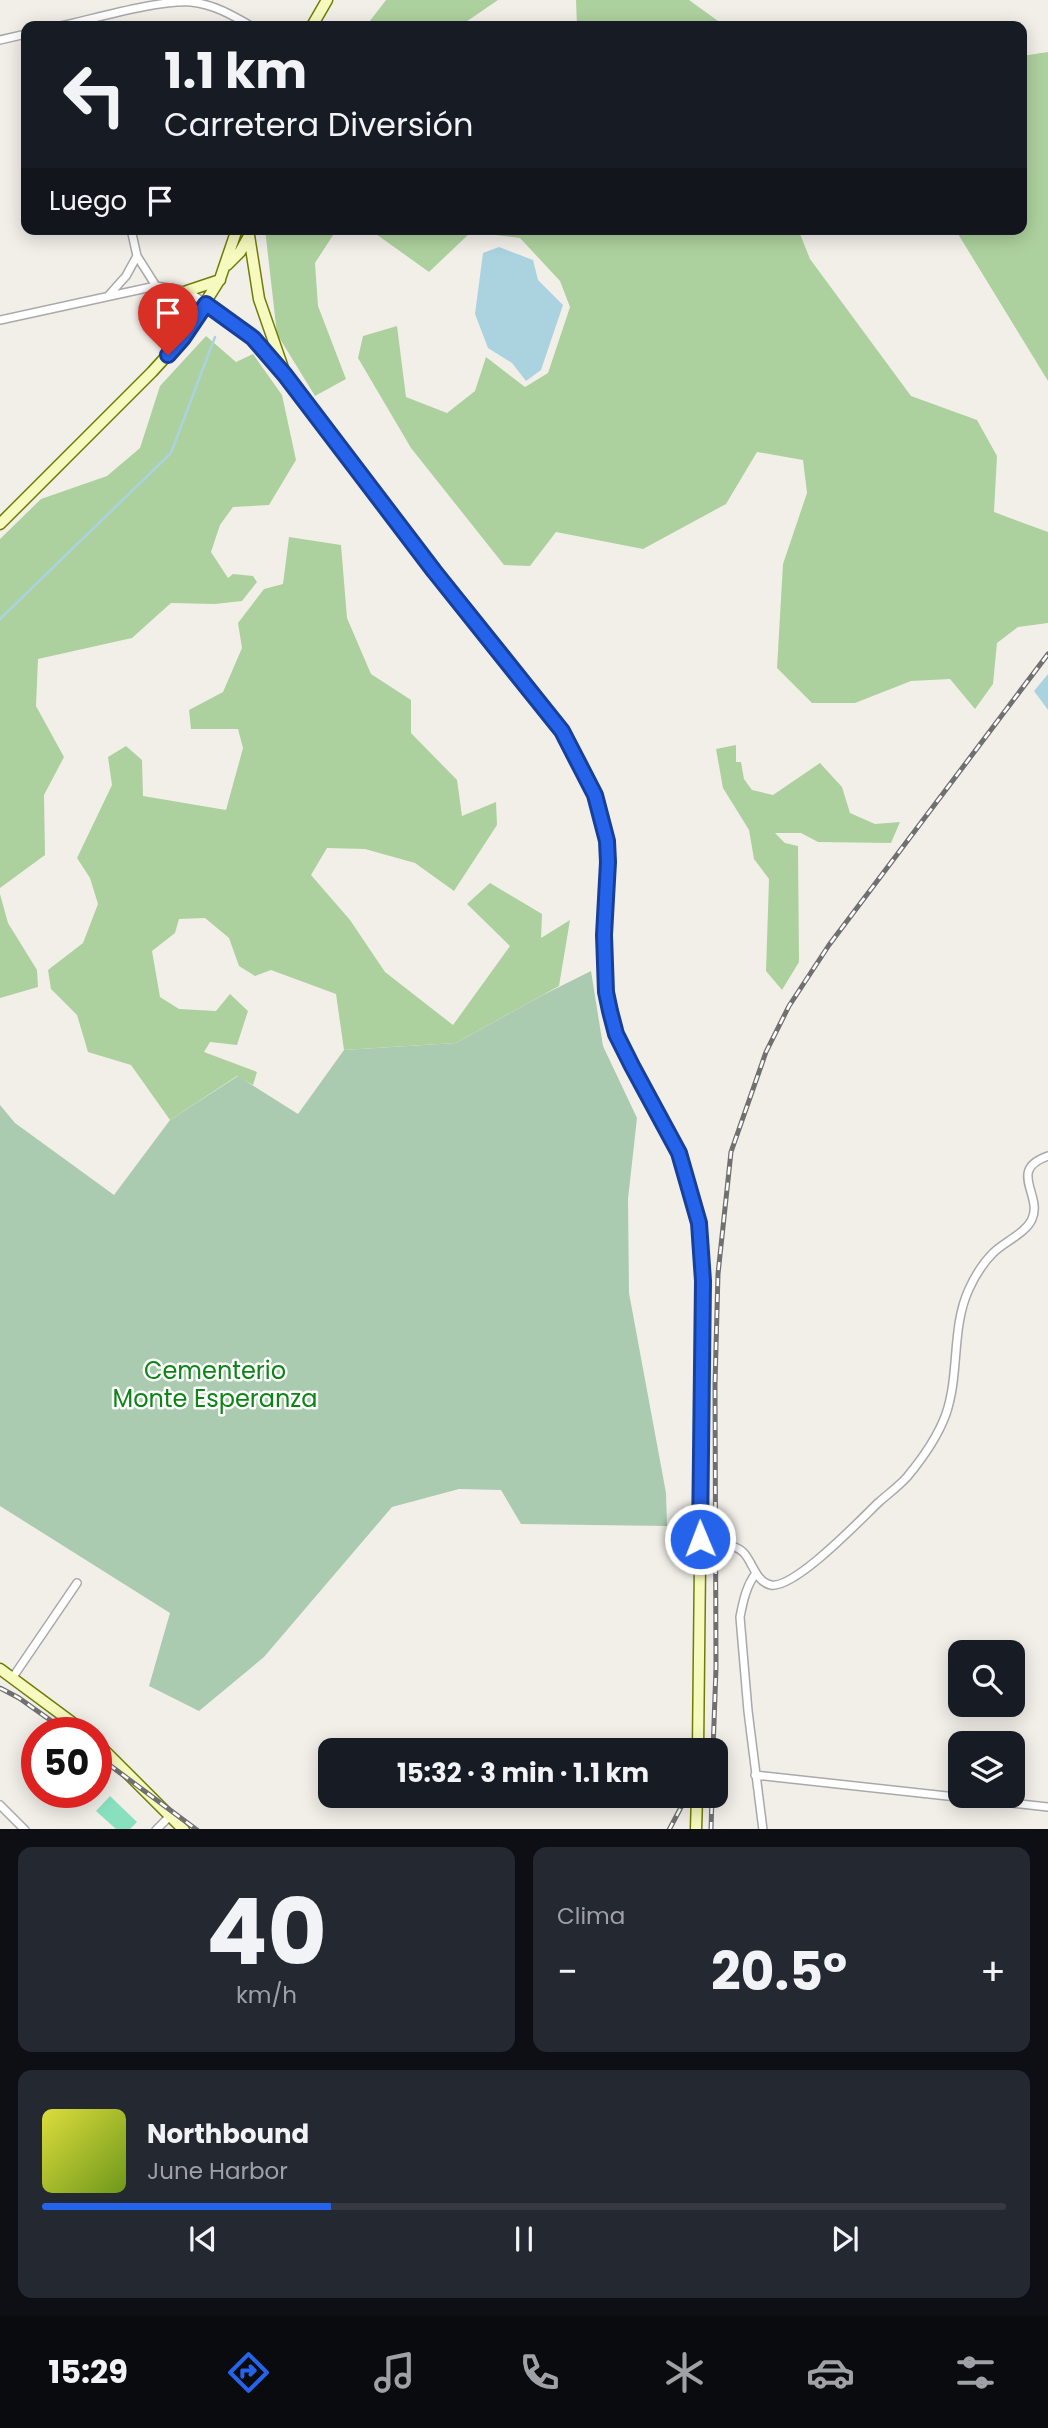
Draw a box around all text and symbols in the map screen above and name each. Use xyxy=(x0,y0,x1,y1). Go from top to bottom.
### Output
text: 1.1 km xyxy=(164,37,307,105)
icon: left xyxy=(49,49,140,140)
text: Carretera Diversión xyxy=(164,102,473,147)
icon: arrive xyxy=(141,182,179,220)
text: Luego xyxy=(49,183,127,219)
pin xyxy=(138,283,198,355)
icon: arrive xyxy=(149,294,187,332)
park label: Cementerio Monte Esperanza xyxy=(112,1354,318,1415)
position arrow xyxy=(663,1502,737,1576)
map controls xyxy=(948,1640,1025,1808)
button: search xyxy=(948,1640,1025,1717)
speed limit sign: 50 xyxy=(21,1717,112,1808)
button: layers xyxy=(948,1731,1025,1808)
text: 15:32 · 3 min · 1.1 km xyxy=(397,1755,649,1791)
text: 40 xyxy=(206,1868,327,1996)
text: Clima xyxy=(557,1900,625,1932)
text: 20.5° xyxy=(711,1935,847,2008)
text: − xyxy=(557,1945,578,1998)
text: + xyxy=(980,1945,1006,1998)
text: km/h xyxy=(236,1979,297,2011)
text: Northbound xyxy=(147,2116,309,2152)
text: June Harbor xyxy=(147,2155,288,2187)
icon: previous xyxy=(184,2220,222,2258)
icon: pause xyxy=(505,2220,543,2258)
icon: next xyxy=(826,2220,864,2258)
icon: directions xyxy=(224,2348,273,2397)
icon: music xyxy=(370,2348,419,2397)
icon: phone xyxy=(515,2348,564,2397)
icon: climate xyxy=(660,2348,709,2397)
icon: car xyxy=(806,2348,855,2397)
icon: filters xyxy=(951,2348,1000,2397)
text: 15:29 xyxy=(48,2349,128,2394)

